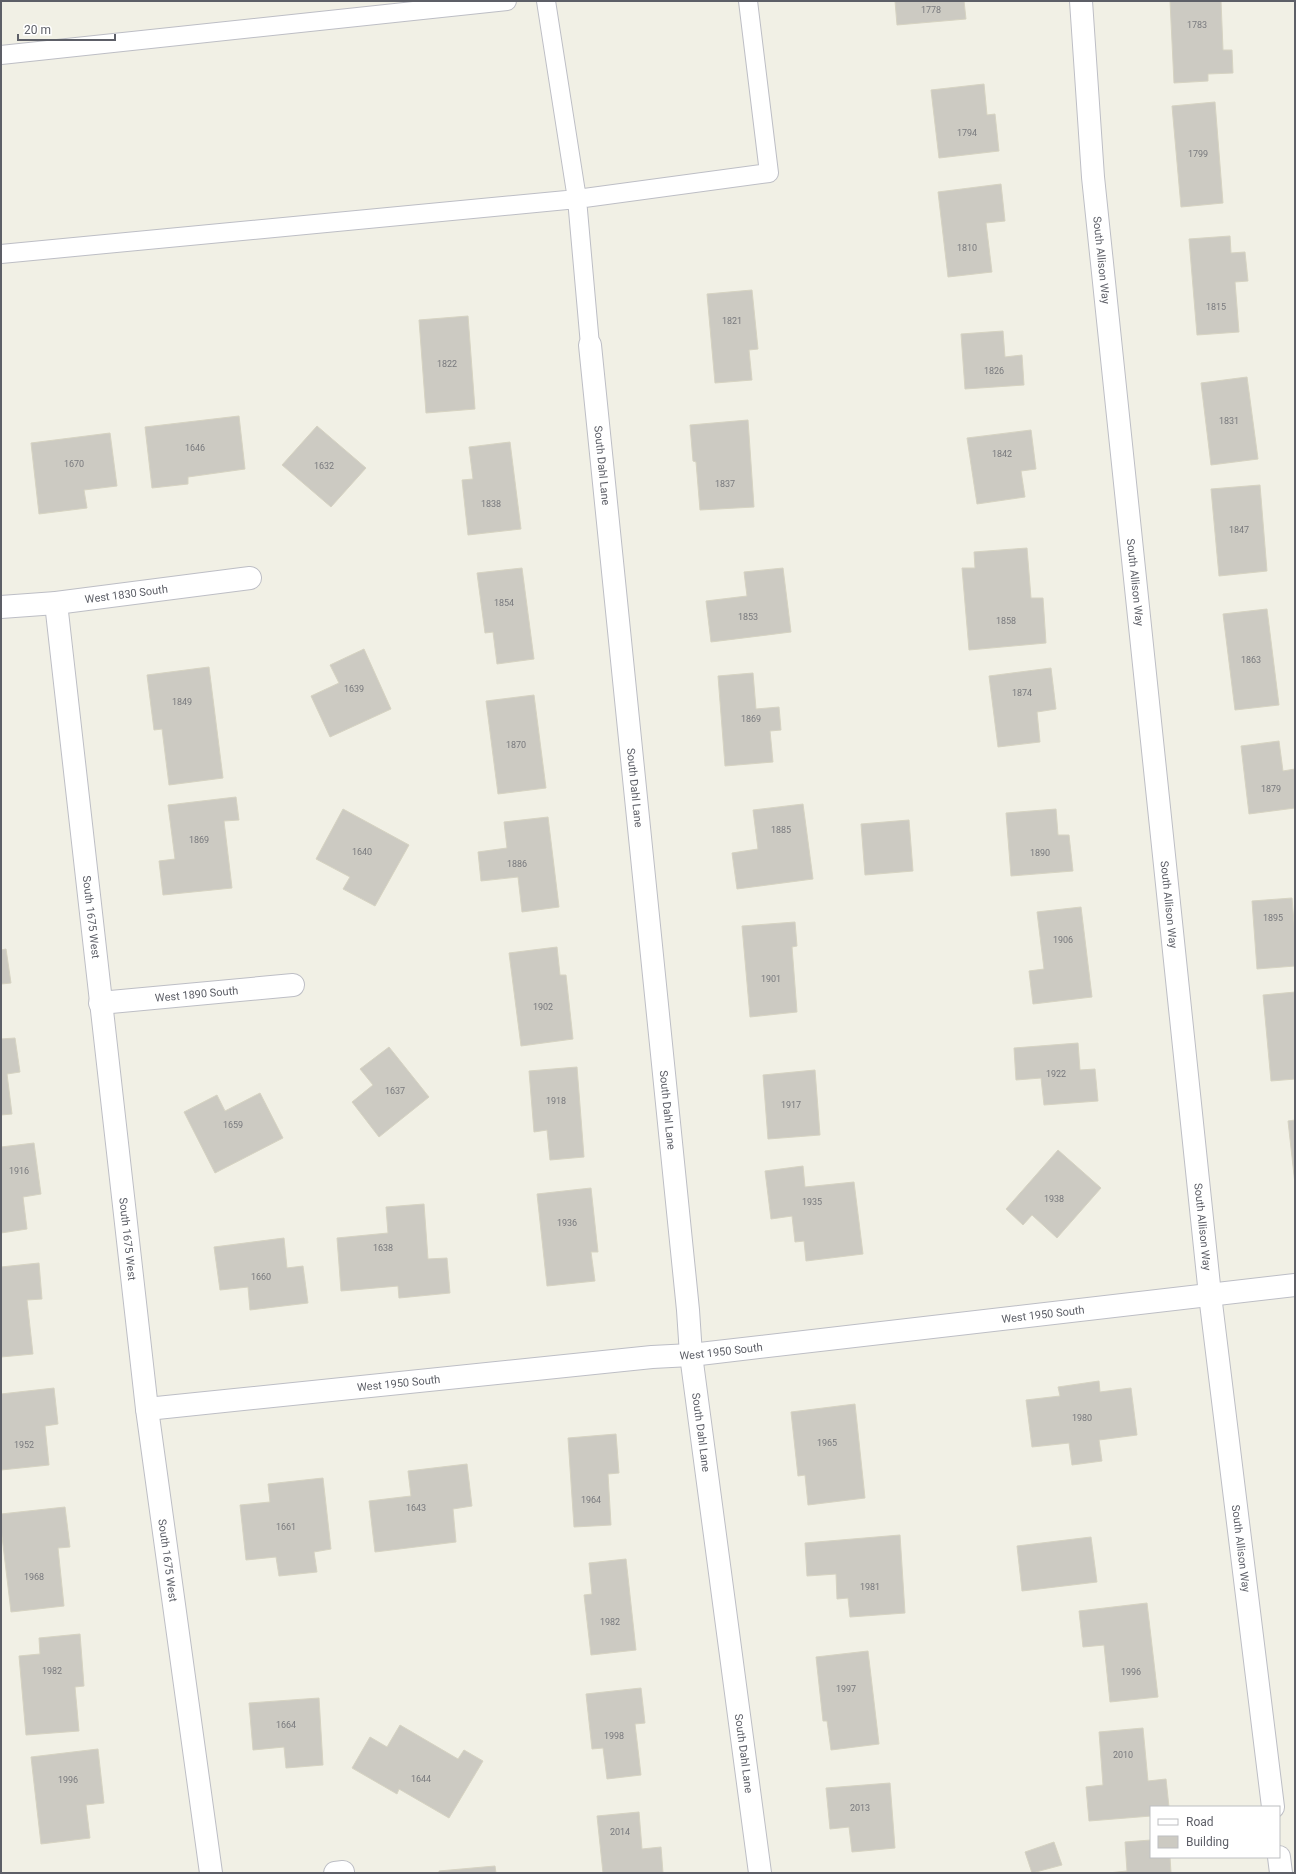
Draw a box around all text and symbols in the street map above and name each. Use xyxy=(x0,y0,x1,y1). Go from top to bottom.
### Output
house number: 1778 xyxy=(921,5,941,15)
scale bar xyxy=(18,16,115,42)
house number: 1783 xyxy=(1187,20,1207,30)
text: 20 m xyxy=(24,23,51,37)
house number: 1794 xyxy=(957,128,977,138)
house number: 1799 xyxy=(1188,149,1208,159)
street label: South Allison Way xyxy=(1091,216,1113,305)
house number: 1810 xyxy=(957,243,977,253)
house number: 1815 xyxy=(1206,302,1226,312)
house number: 1821 xyxy=(722,316,742,326)
house number: 1822 xyxy=(437,359,457,369)
house number: 1826 xyxy=(984,366,1004,376)
house number: 1831 xyxy=(1219,416,1239,426)
street label: South Dahl Lane xyxy=(592,425,613,506)
house number: 1646 xyxy=(185,443,205,453)
house number: 1842 xyxy=(992,449,1012,459)
house number: 1670 xyxy=(64,459,84,469)
house number: 1632 xyxy=(314,461,334,471)
house number: 1837 xyxy=(715,479,735,489)
house number: 1838 xyxy=(481,499,501,509)
house number: 1847 xyxy=(1229,525,1249,535)
street label: South Allison Way xyxy=(1124,538,1147,628)
street label: West 1830 South xyxy=(84,582,169,606)
house number: 1854 xyxy=(494,598,514,608)
house number: 1853 xyxy=(738,612,758,622)
house number: 1858 xyxy=(996,616,1016,626)
house number: 1863 xyxy=(1241,655,1261,665)
house number: 1639 xyxy=(344,684,364,694)
house number: 1874 xyxy=(1012,688,1032,698)
house number: 1849 xyxy=(172,697,192,707)
house number: 1869 xyxy=(741,714,761,724)
house number: 1870 xyxy=(506,740,526,750)
street label: South Dahl Lane xyxy=(624,747,645,828)
house number: 1879 xyxy=(1261,784,1281,794)
house number: 1885 xyxy=(771,825,791,835)
house number: 1869 xyxy=(189,835,209,845)
house number: 1640 xyxy=(352,847,372,857)
house number: 1890 xyxy=(1030,848,1050,858)
house number: 1886 xyxy=(507,859,527,869)
street label: South Allison Way xyxy=(1158,860,1180,950)
street label: South 1675 West xyxy=(80,875,103,960)
house number: 1895 xyxy=(1263,913,1283,923)
house number: 1906 xyxy=(1053,935,1073,945)
house number: 1901 xyxy=(761,974,781,984)
street label: West 1890 South xyxy=(154,984,239,1004)
house number: 1902 xyxy=(533,1002,553,1012)
house number: 1922 xyxy=(1046,1069,1066,1079)
street label: South Dahl Lane xyxy=(657,1070,678,1151)
house number: 1637 xyxy=(385,1086,405,1096)
house number: 1918 xyxy=(546,1096,566,1106)
house number: 1917 xyxy=(781,1100,801,1110)
house number: 1659 xyxy=(223,1120,243,1130)
house number: 1916 xyxy=(9,1166,29,1176)
street label: South Allison Way xyxy=(1192,1182,1214,1272)
house number: 1938 xyxy=(1044,1194,1064,1204)
street label: South 1675 West xyxy=(117,1197,139,1282)
house number: 1935 xyxy=(802,1197,822,1207)
house number: 1936 xyxy=(557,1218,577,1228)
house number: 1638 xyxy=(373,1243,393,1253)
house number: 1660 xyxy=(251,1272,271,1282)
street label: West 1950 South xyxy=(1001,1303,1085,1325)
street label: West 1950 South xyxy=(679,1340,763,1362)
street label: West 1950 South xyxy=(356,1372,441,1394)
street label: South Dahl Lane xyxy=(690,1392,713,1473)
house number: 1980 xyxy=(1072,1413,1092,1423)
house number: 1965 xyxy=(817,1438,837,1448)
house number: 1952 xyxy=(14,1440,34,1450)
house number: 1964 xyxy=(581,1495,601,1505)
house number: 1643 xyxy=(406,1503,426,1513)
street label: South Allison Way xyxy=(1229,1504,1253,1594)
street label: South 1675 West xyxy=(156,1518,180,1603)
house number: 1661 xyxy=(276,1522,296,1532)
house number: 1968 xyxy=(24,1572,44,1582)
house number: 1981 xyxy=(860,1582,880,1592)
house number: 1982 xyxy=(600,1617,620,1627)
house number: 1982 xyxy=(42,1666,62,1676)
house number: 1996 xyxy=(1121,1667,1141,1677)
house number: 1997 xyxy=(836,1684,856,1694)
street label: South Dahl Lane xyxy=(732,1713,756,1794)
house number: 1664 xyxy=(276,1720,296,1730)
house number: 1998 xyxy=(604,1731,624,1741)
house number: 2010 xyxy=(1113,1750,1133,1760)
house number: 1644 xyxy=(411,1774,431,1784)
house number: 1996 xyxy=(58,1775,78,1785)
house number: 2013 xyxy=(850,1803,870,1813)
legend xyxy=(1150,1806,1280,1858)
text: Road xyxy=(1186,1815,1214,1829)
house number: 2014 xyxy=(610,1827,630,1837)
text: Building xyxy=(1186,1835,1229,1849)

